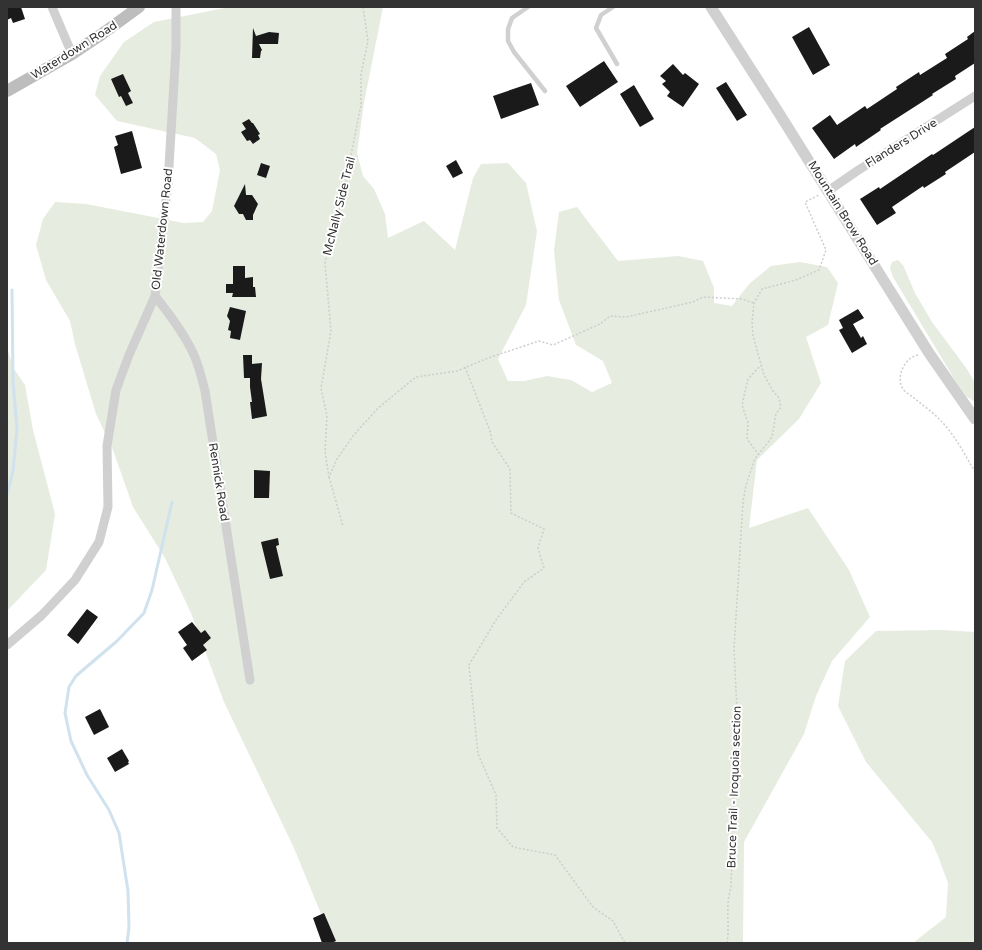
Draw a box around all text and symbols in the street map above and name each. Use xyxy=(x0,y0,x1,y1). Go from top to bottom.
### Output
street label: Waterdown Road xyxy=(28,18,120,82)
street label: Flanders Drive xyxy=(863,115,940,171)
street label: McNally Side Trail xyxy=(320,155,358,257)
street label: Mountain Brow Road xyxy=(805,158,881,268)
street label: Old Waterdown Road xyxy=(149,168,175,290)
street label: Rennick Road xyxy=(206,442,232,522)
street label: Bruce Trail - Iroquoia section xyxy=(724,706,744,868)

